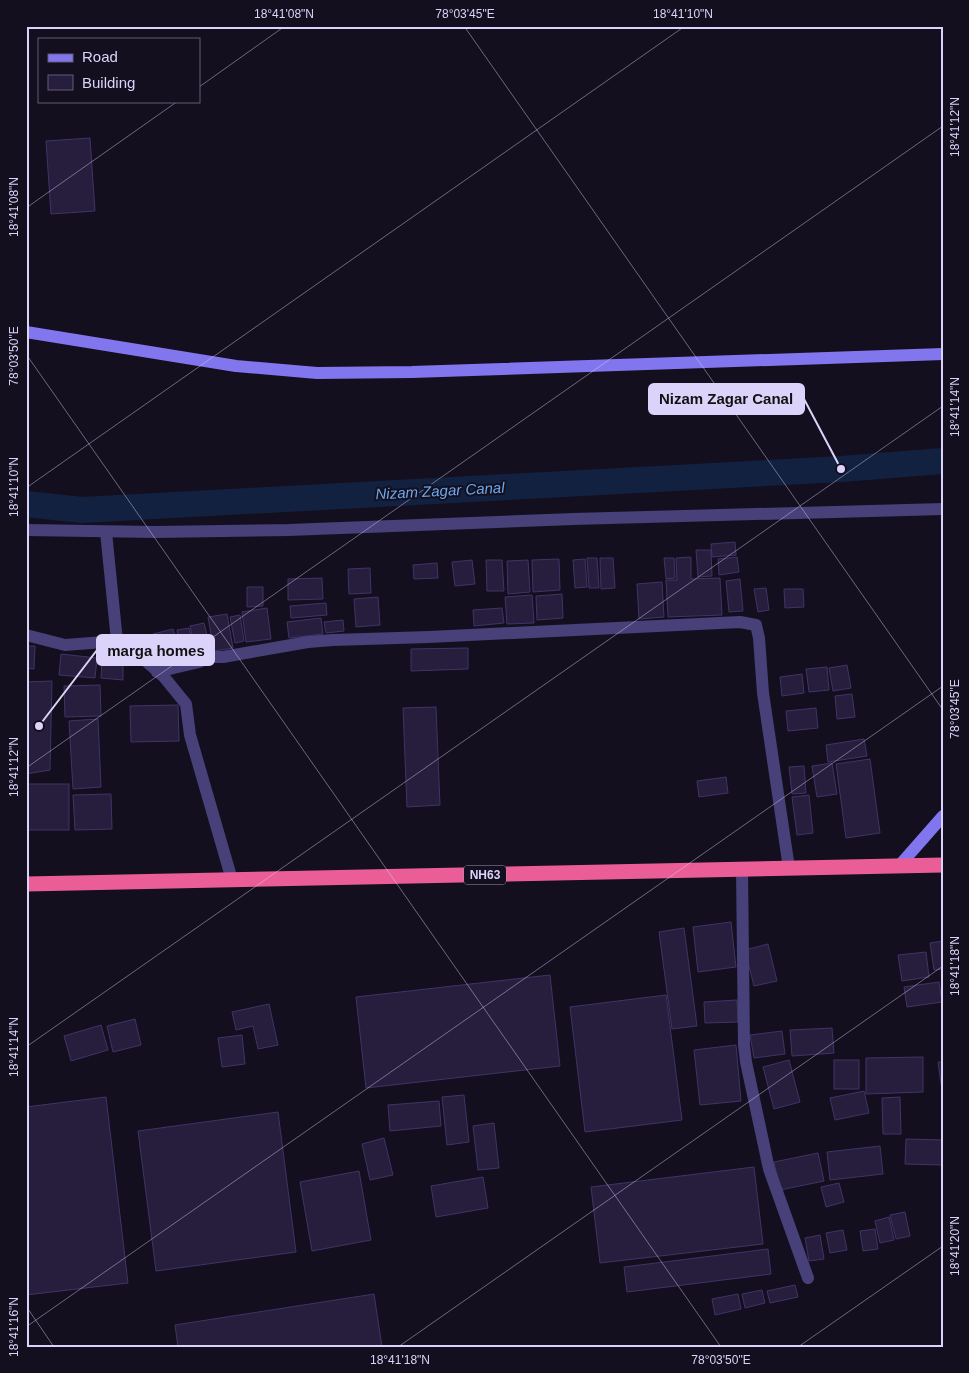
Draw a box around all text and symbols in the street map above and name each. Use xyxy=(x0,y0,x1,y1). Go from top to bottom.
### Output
text: 18°41'08"N xyxy=(254,7,314,21)
text: 78°03'45"E xyxy=(435,7,495,21)
text: 18°41'10"N xyxy=(653,7,713,21)
legend xyxy=(38,38,200,102)
text: Road xyxy=(82,48,118,65)
text: Building xyxy=(82,74,135,91)
text: 18°41'12"N xyxy=(948,97,962,157)
text: 18°41'08"N xyxy=(7,177,21,237)
text: 78°03'50"E xyxy=(7,326,21,386)
text: 18°41'14"N xyxy=(948,377,962,437)
callout: Nizam Zagar Canal xyxy=(649,384,804,414)
text: Nizam Zagar Canal xyxy=(659,390,793,407)
text: 18°41'10"N xyxy=(7,457,21,517)
water label: Nizam Zagar Canal xyxy=(375,479,506,502)
callout: marga homes xyxy=(97,635,214,665)
text: marga homes xyxy=(107,642,205,659)
text: 78°03'45"E xyxy=(948,679,962,739)
text: 18°41'12"N xyxy=(7,737,21,797)
road number: NH63 xyxy=(464,866,506,884)
text: 18°41'18"N xyxy=(948,936,962,996)
text: 18°41'14"N xyxy=(7,1017,21,1077)
text: 18°41'20"N xyxy=(948,1216,962,1276)
text: 18°41'16"N xyxy=(7,1297,21,1357)
text: 18°41'18"N xyxy=(370,1353,430,1367)
text: 78°03'50"E xyxy=(691,1353,751,1367)

